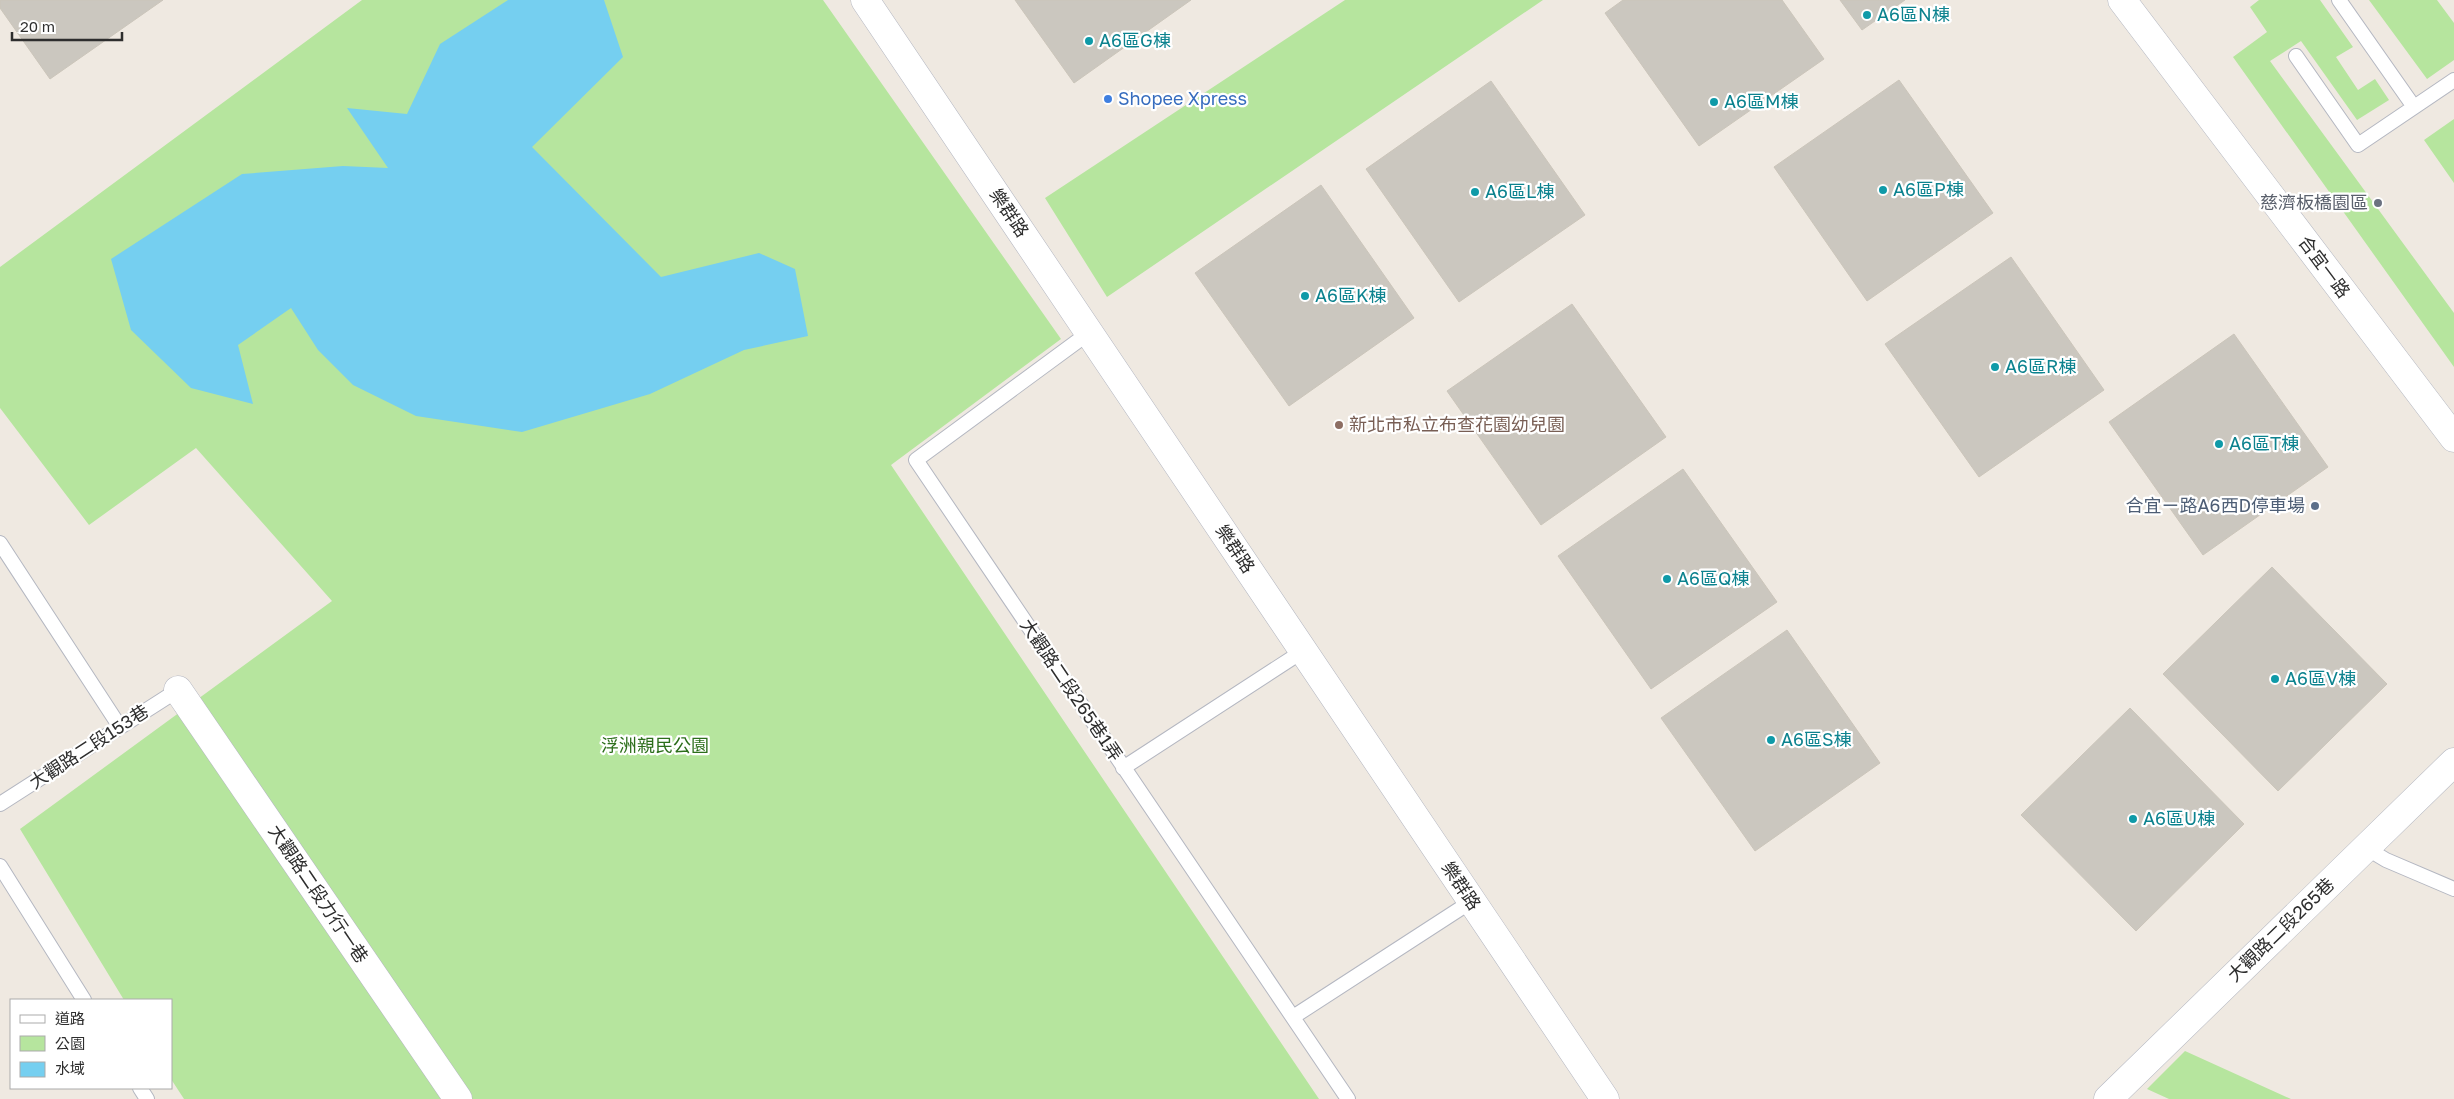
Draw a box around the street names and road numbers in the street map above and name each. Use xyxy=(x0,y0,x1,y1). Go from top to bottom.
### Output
street label: 樂群路 xyxy=(986,184,1034,241)
street label: 合宜一路 xyxy=(2294,231,2355,302)
street label: 樂群路 xyxy=(1212,520,1260,577)
street label: 大觀路二段265巷1弄 xyxy=(1016,614,1128,765)
street label: 大觀路二段153巷 xyxy=(25,699,152,793)
street label: 大觀路二段力行一巷 xyxy=(264,820,373,967)
street label: 樂群路 xyxy=(1438,857,1486,914)
street label: 大觀路二段265巷 xyxy=(2222,873,2338,986)

